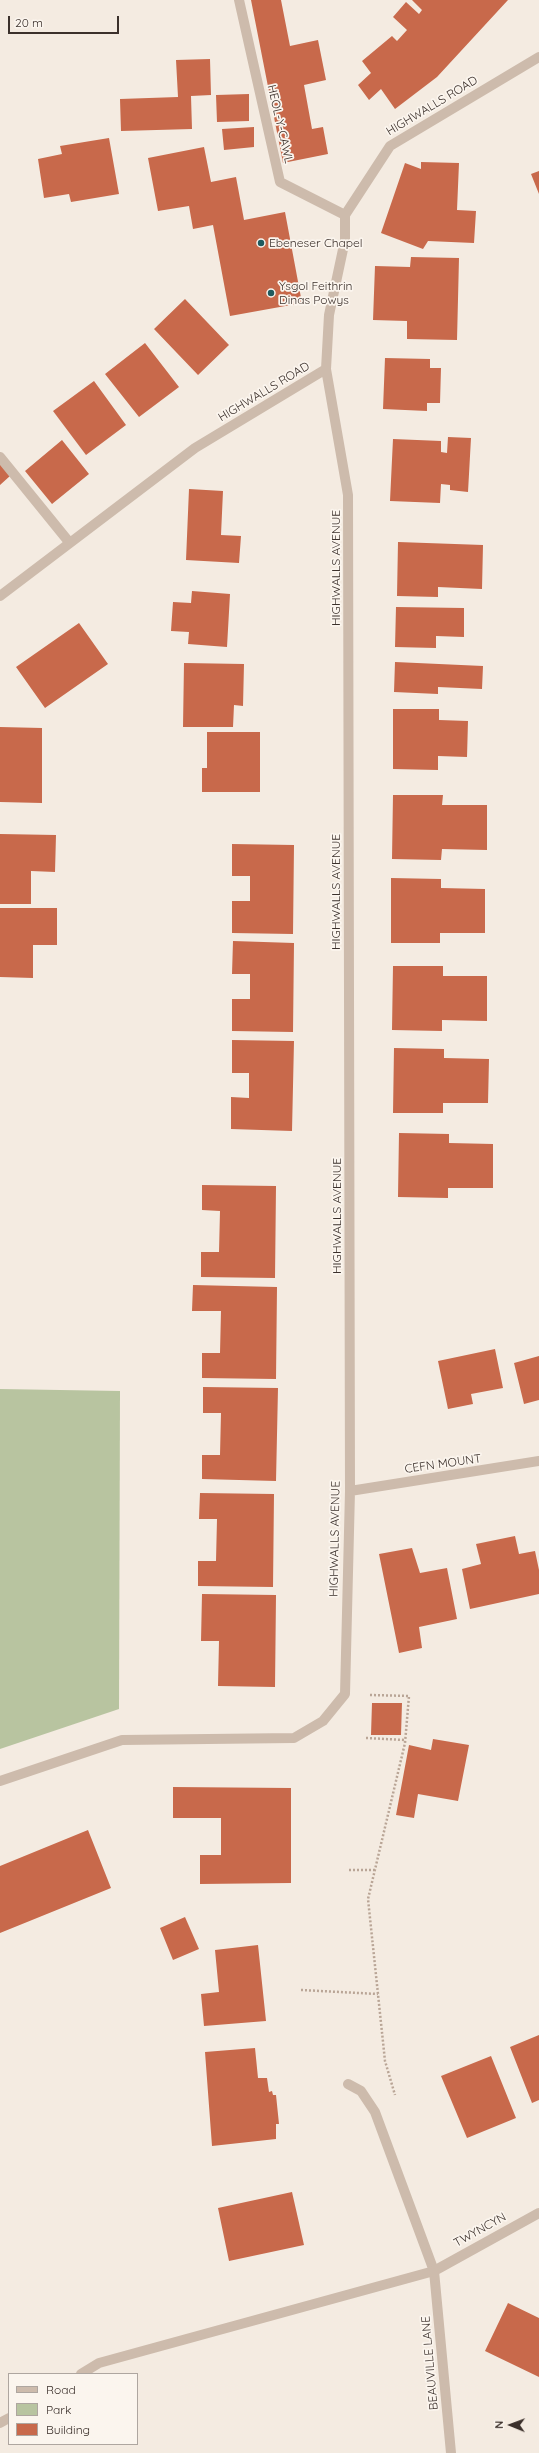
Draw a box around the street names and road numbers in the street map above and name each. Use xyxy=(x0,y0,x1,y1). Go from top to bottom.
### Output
street label: HIGHWALLS ROAD xyxy=(384,73,480,139)
street label: HEOL-Y-CAWL xyxy=(264,83,296,165)
street label: HIGHWALLS ROAD xyxy=(216,359,312,425)
street label: HIGHWALLS AVENUE xyxy=(329,510,343,626)
street label: HIGHWALLS AVENUE xyxy=(329,834,343,950)
street label: HIGHWALLS AVENUE xyxy=(330,1158,344,1274)
street label: CEFN MOUNT xyxy=(404,1452,482,1476)
street label: HIGHWALLS AVENUE xyxy=(327,1481,343,1597)
street label: TWYNCYN xyxy=(451,2210,509,2250)
street label: BEAUVILLE LANE xyxy=(419,2315,441,2411)

